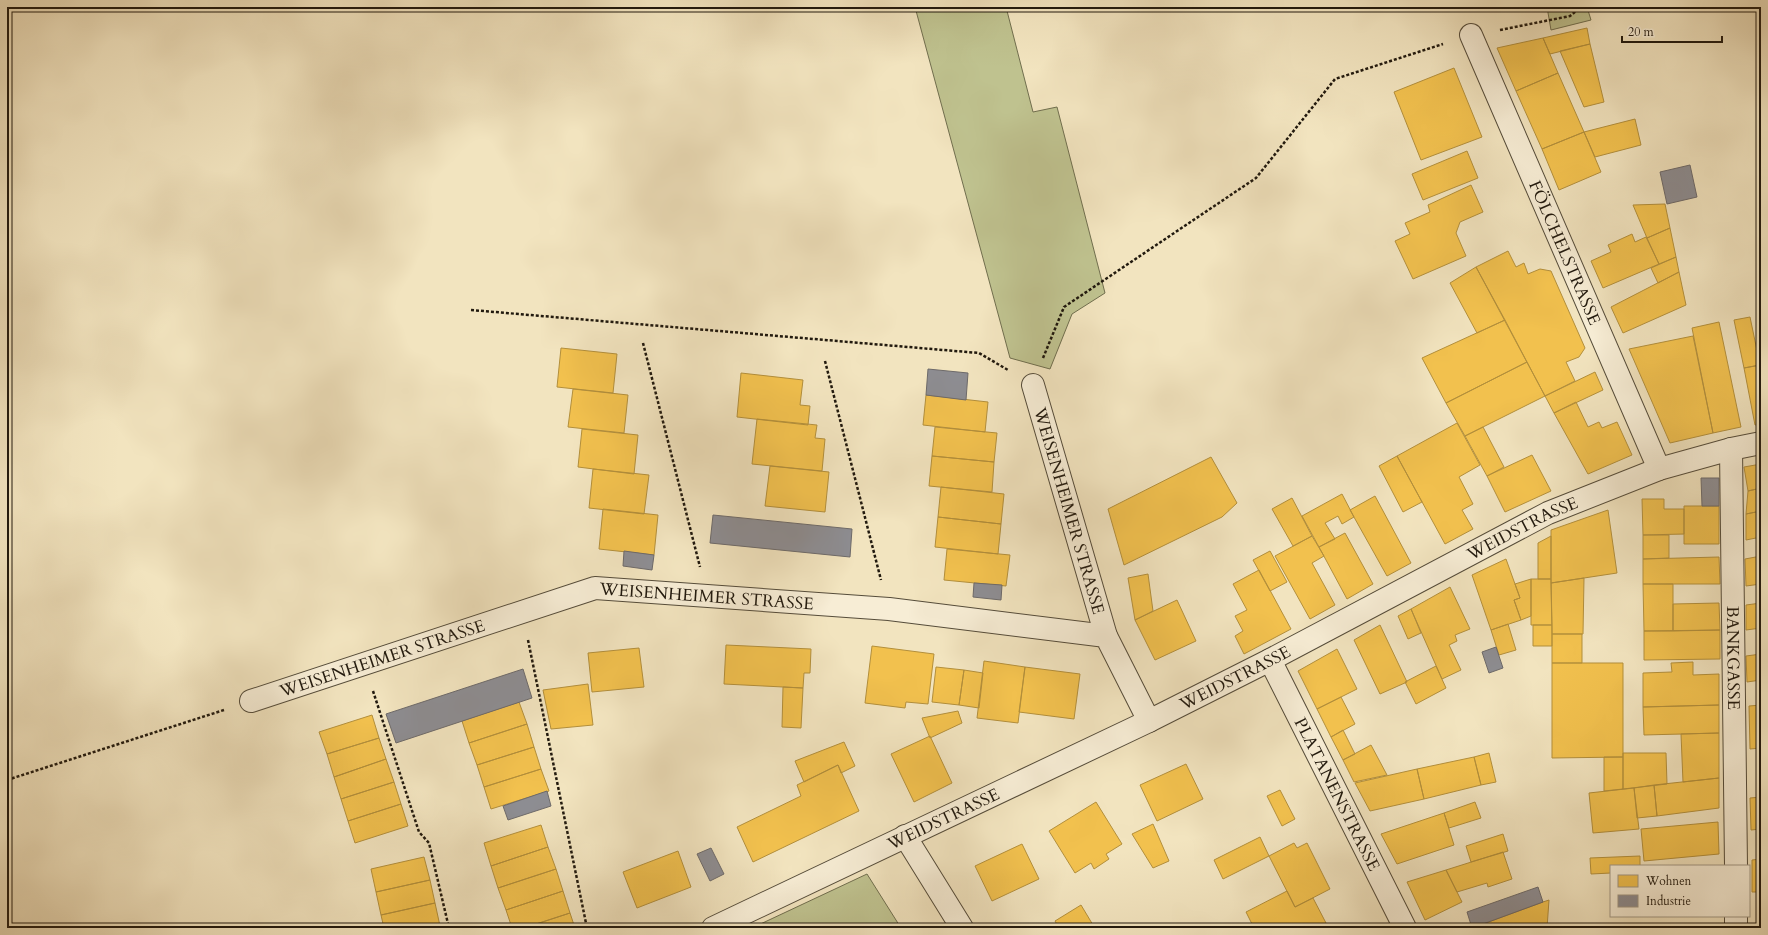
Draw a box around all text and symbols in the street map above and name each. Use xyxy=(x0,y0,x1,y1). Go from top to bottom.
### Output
scale bar xyxy=(1622,18,1722,44)
text: 20 m xyxy=(1628,24,1655,40)
street label: FÖLCHELSTRASSE xyxy=(1524,177,1607,328)
street label: WEISENHEIMER STRASSE xyxy=(1028,404,1111,617)
street label: WEIDSTRASSE xyxy=(1462,491,1581,566)
street label: WEISENHEIMER STRASSE xyxy=(598,577,814,615)
street label: BANKGASSE xyxy=(1721,606,1746,710)
street label: WEISENHEIMER STRASSE xyxy=(276,614,488,703)
street label: WEIDSTRASSE xyxy=(1175,640,1294,716)
street label: PLATANENSTRASSE xyxy=(1289,713,1386,875)
street label: WEIDSTRASSE xyxy=(883,782,1003,855)
legend xyxy=(1610,865,1750,917)
text: Wohnen xyxy=(1645,873,1692,889)
text: Industrie xyxy=(1646,893,1691,909)

